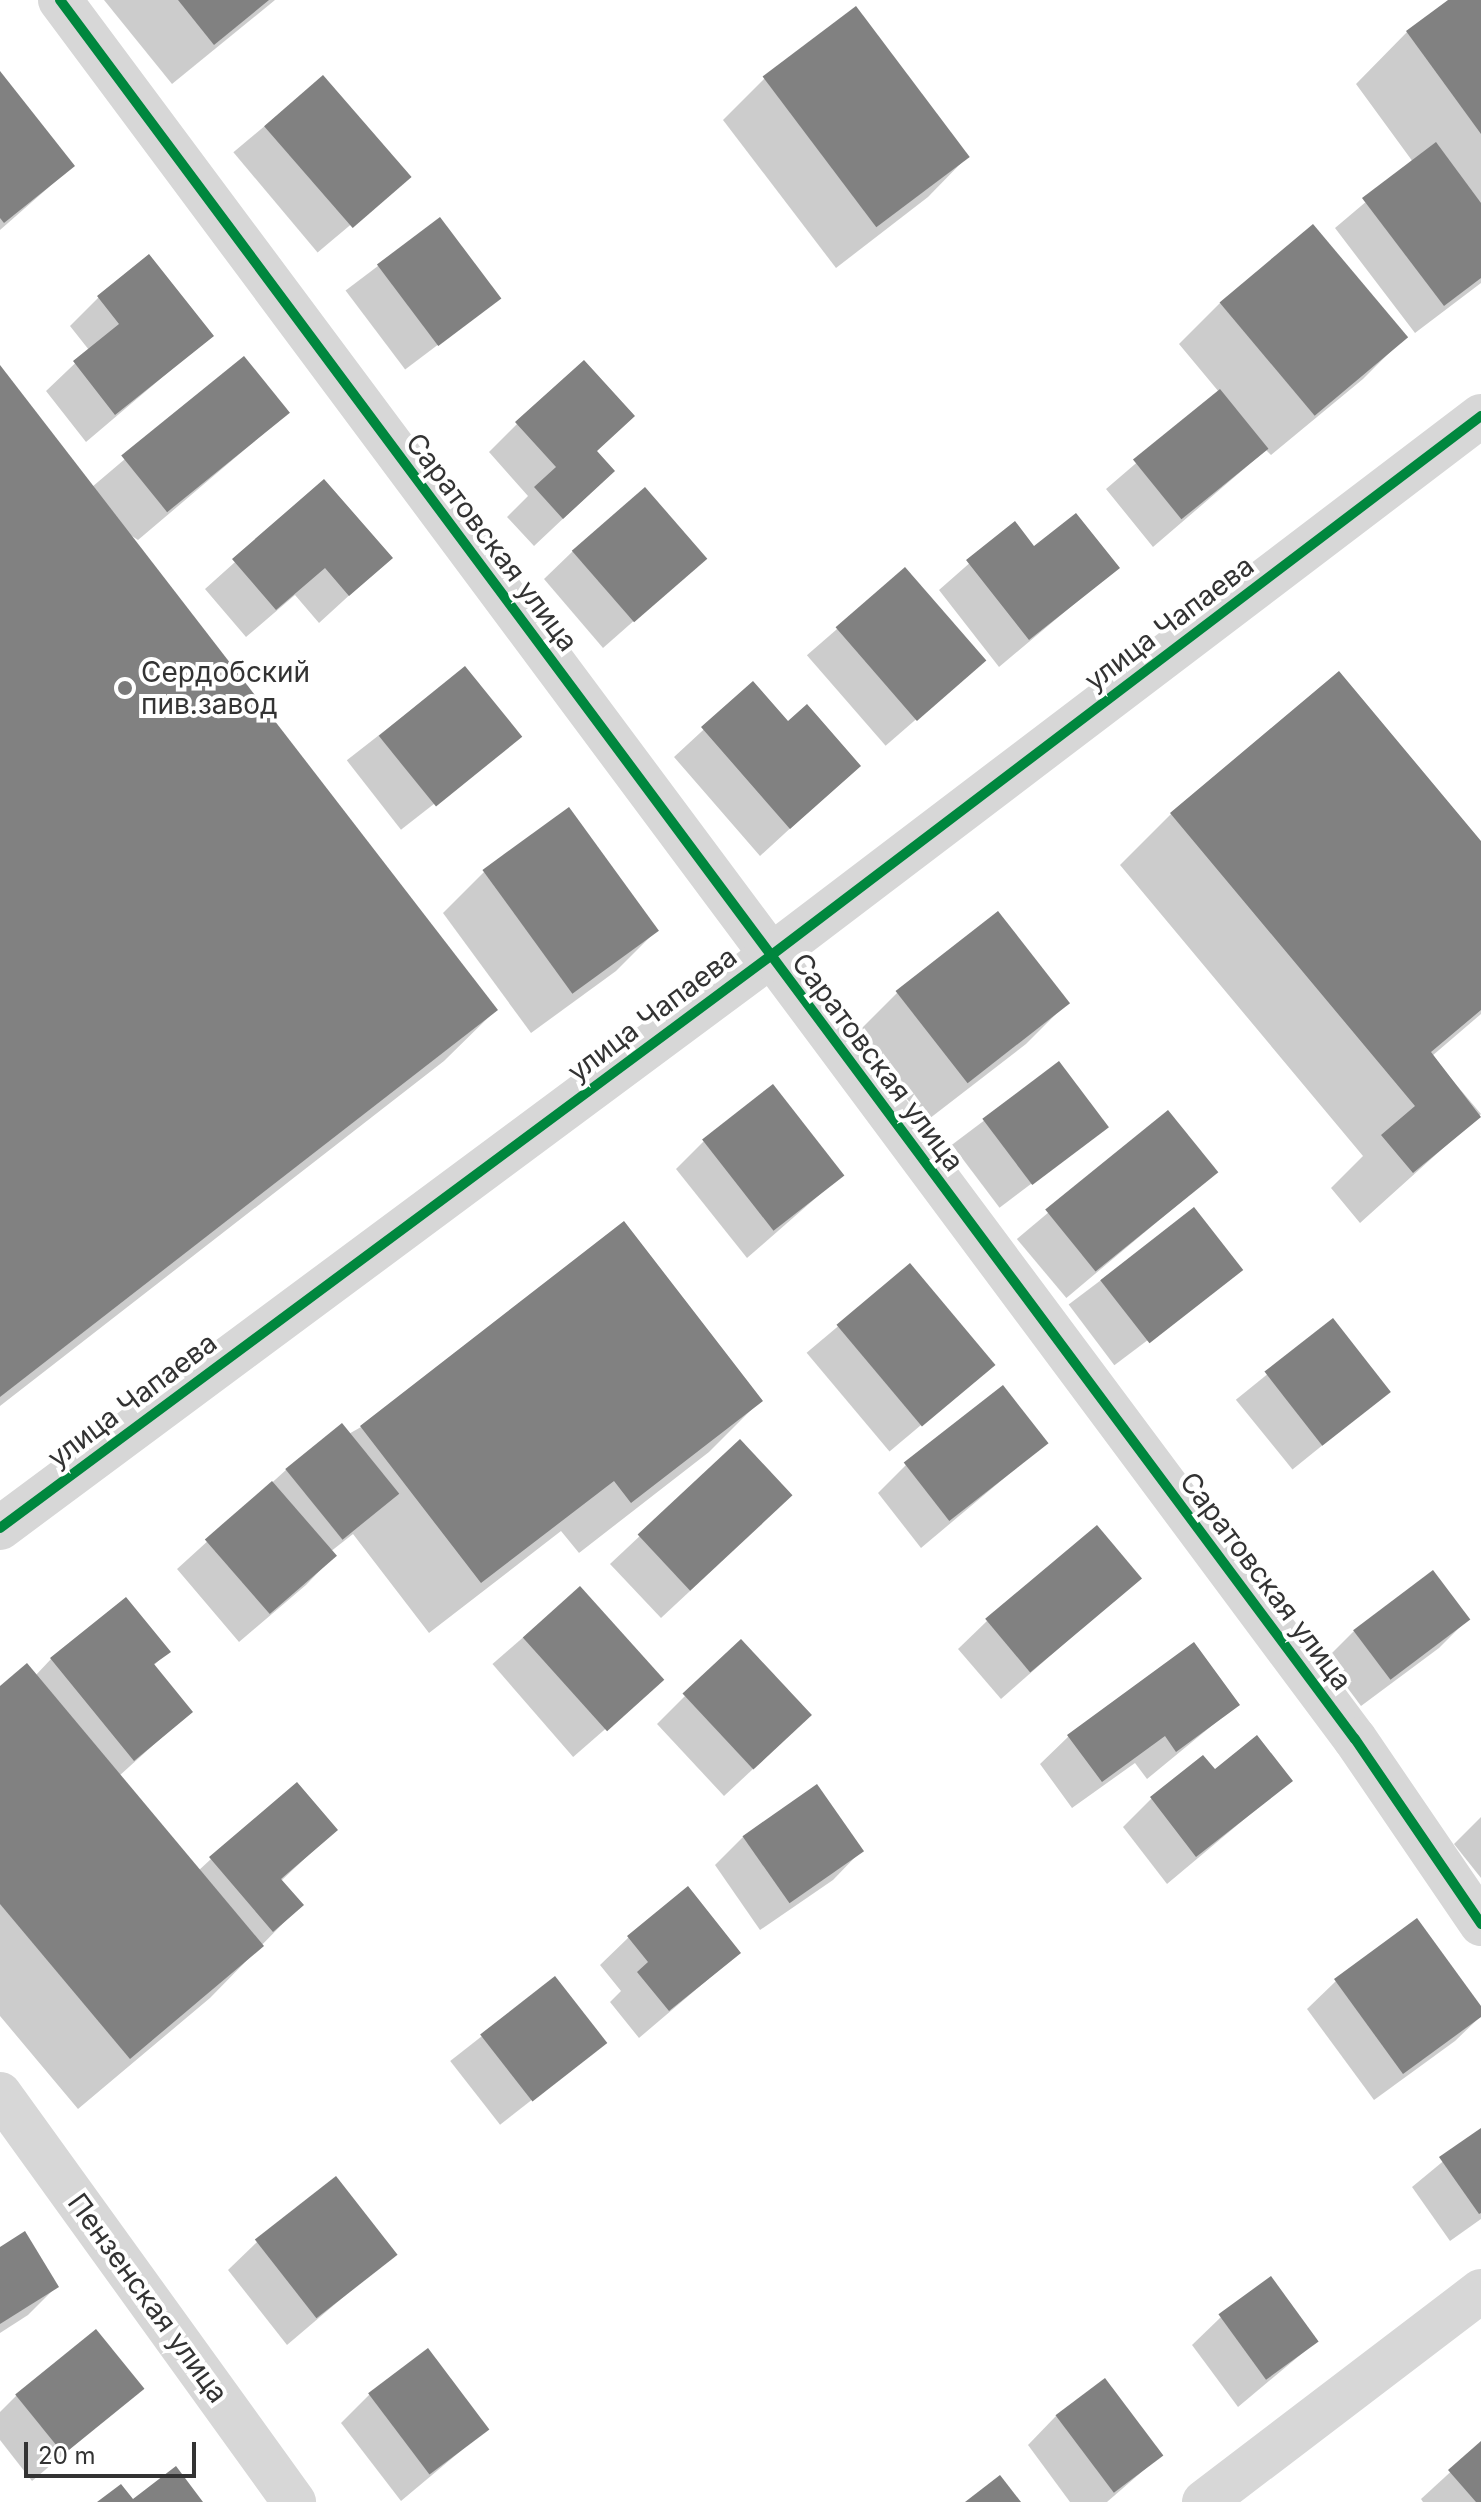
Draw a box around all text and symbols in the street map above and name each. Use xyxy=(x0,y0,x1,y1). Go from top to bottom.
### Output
street label: Саратовская улица xyxy=(399,426,585,658)
street label: улица Чапаева xyxy=(1078,549,1260,697)
place label: Сердобский пив.завод xyxy=(141,655,310,721)
marker: Сердобский пив.завод xyxy=(116,679,134,697)
street label: улица Чапаева xyxy=(561,940,743,1088)
street label: Саратовская улица xyxy=(785,946,971,1178)
street label: улица Чапаева xyxy=(41,1326,223,1474)
street label: Саратовская улица xyxy=(1173,1465,1359,1697)
street label: Пензенская улица xyxy=(61,2187,235,2409)
scale bar xyxy=(28,2426,200,2476)
text: 20 m xyxy=(38,2441,96,2470)

